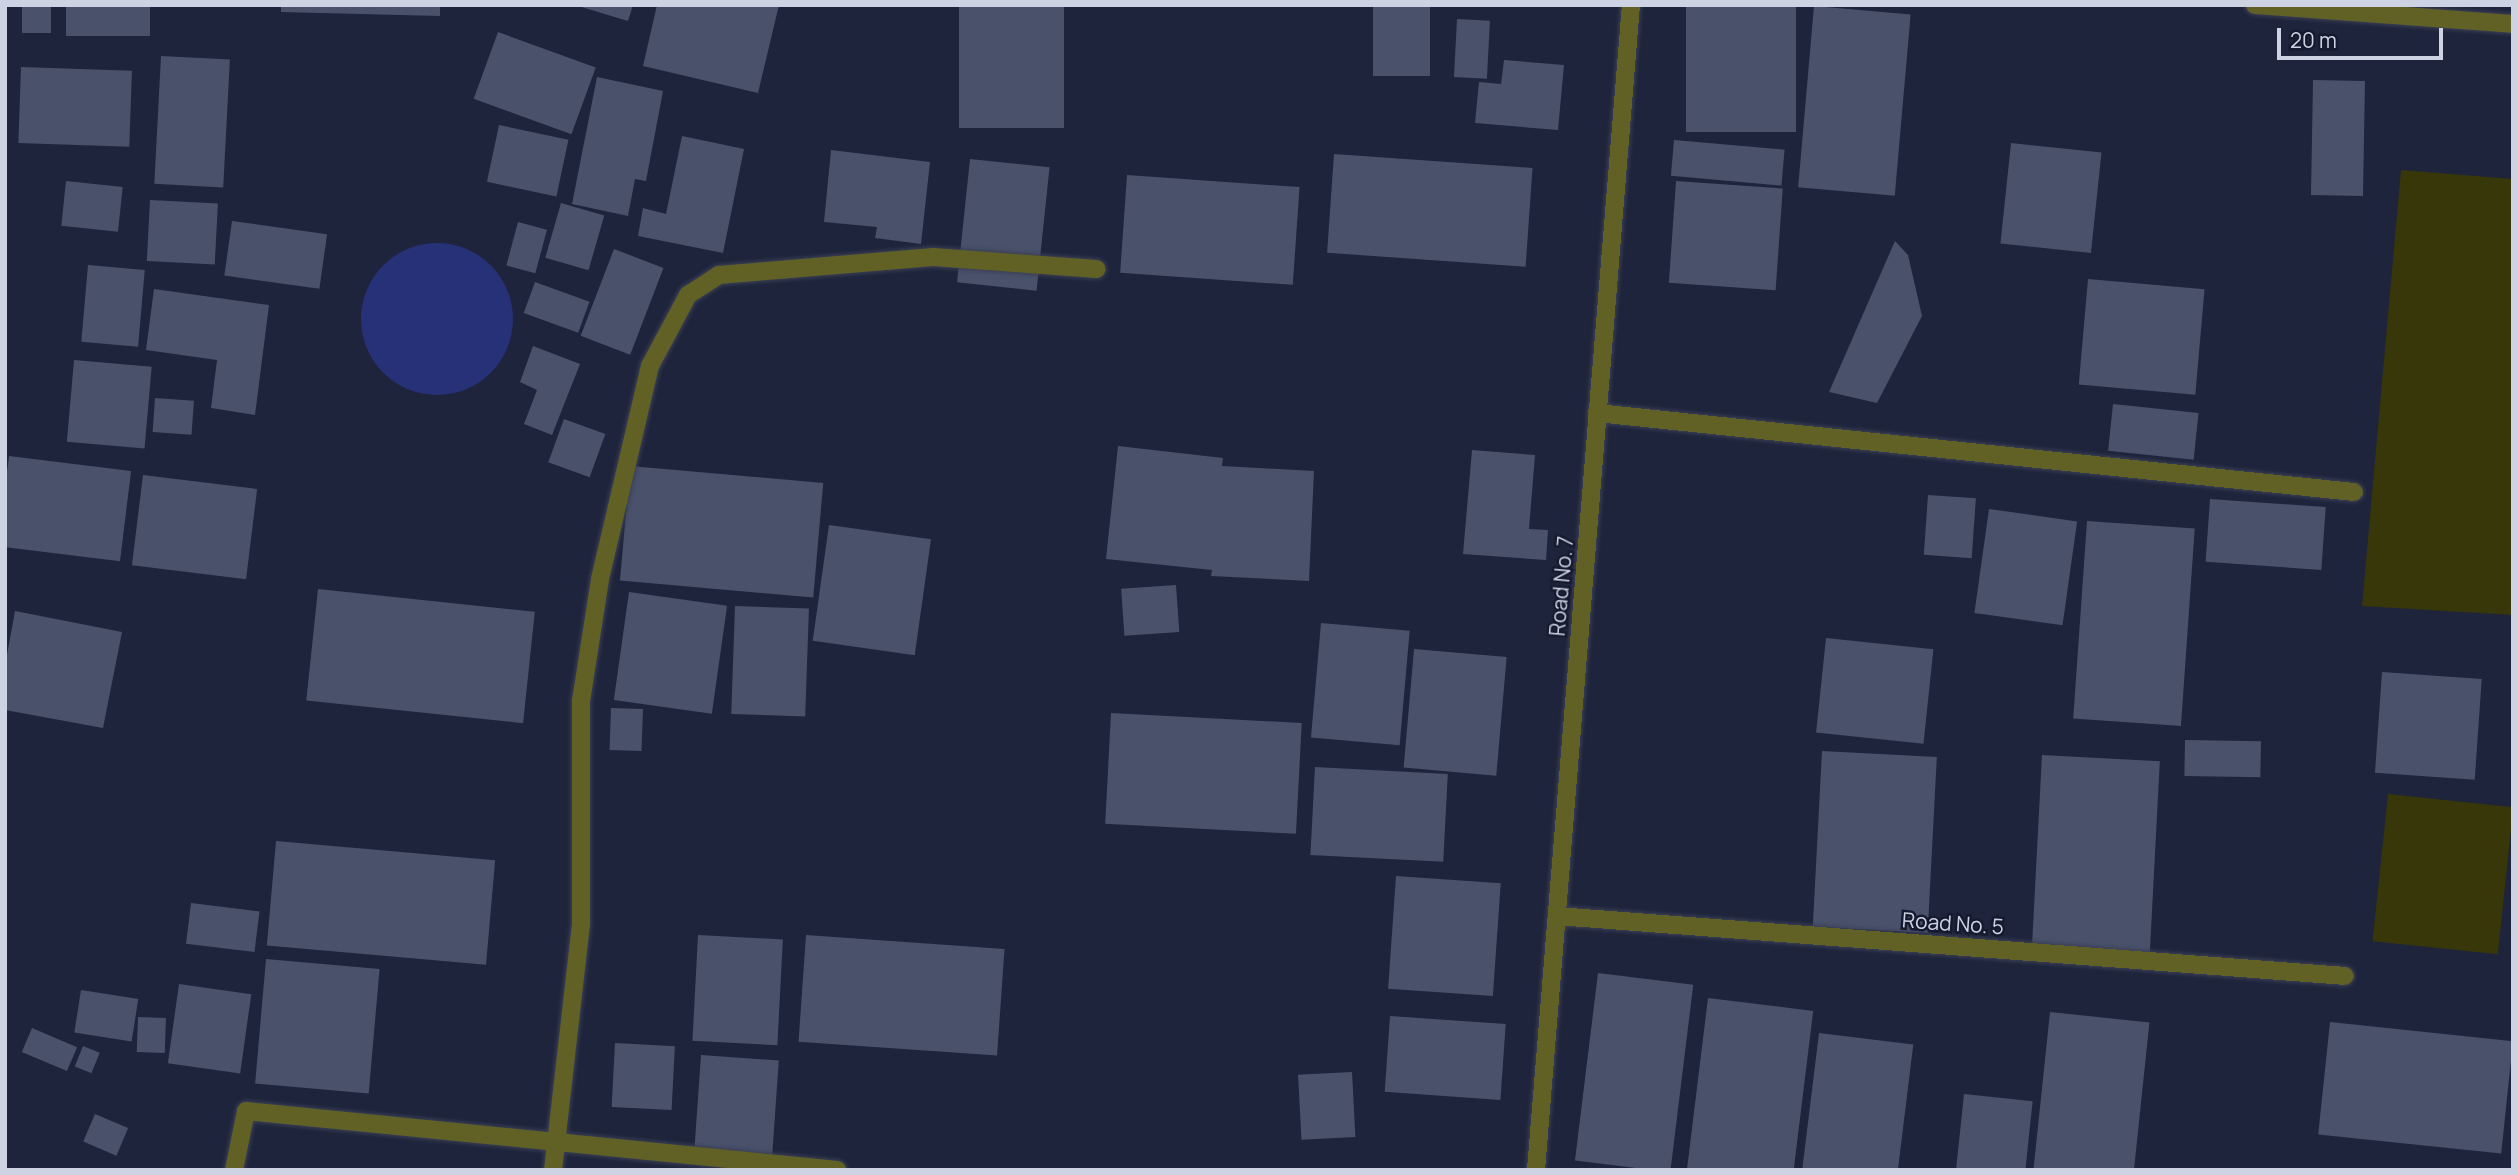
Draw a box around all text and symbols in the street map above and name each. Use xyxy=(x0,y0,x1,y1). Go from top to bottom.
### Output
scale bar xyxy=(2280,14,2446,58)
text: 20 m xyxy=(2290,26,2337,54)
street label: Road No. 7 xyxy=(1544,535,1578,637)
street label: Road No. 5 xyxy=(1901,907,2005,939)

